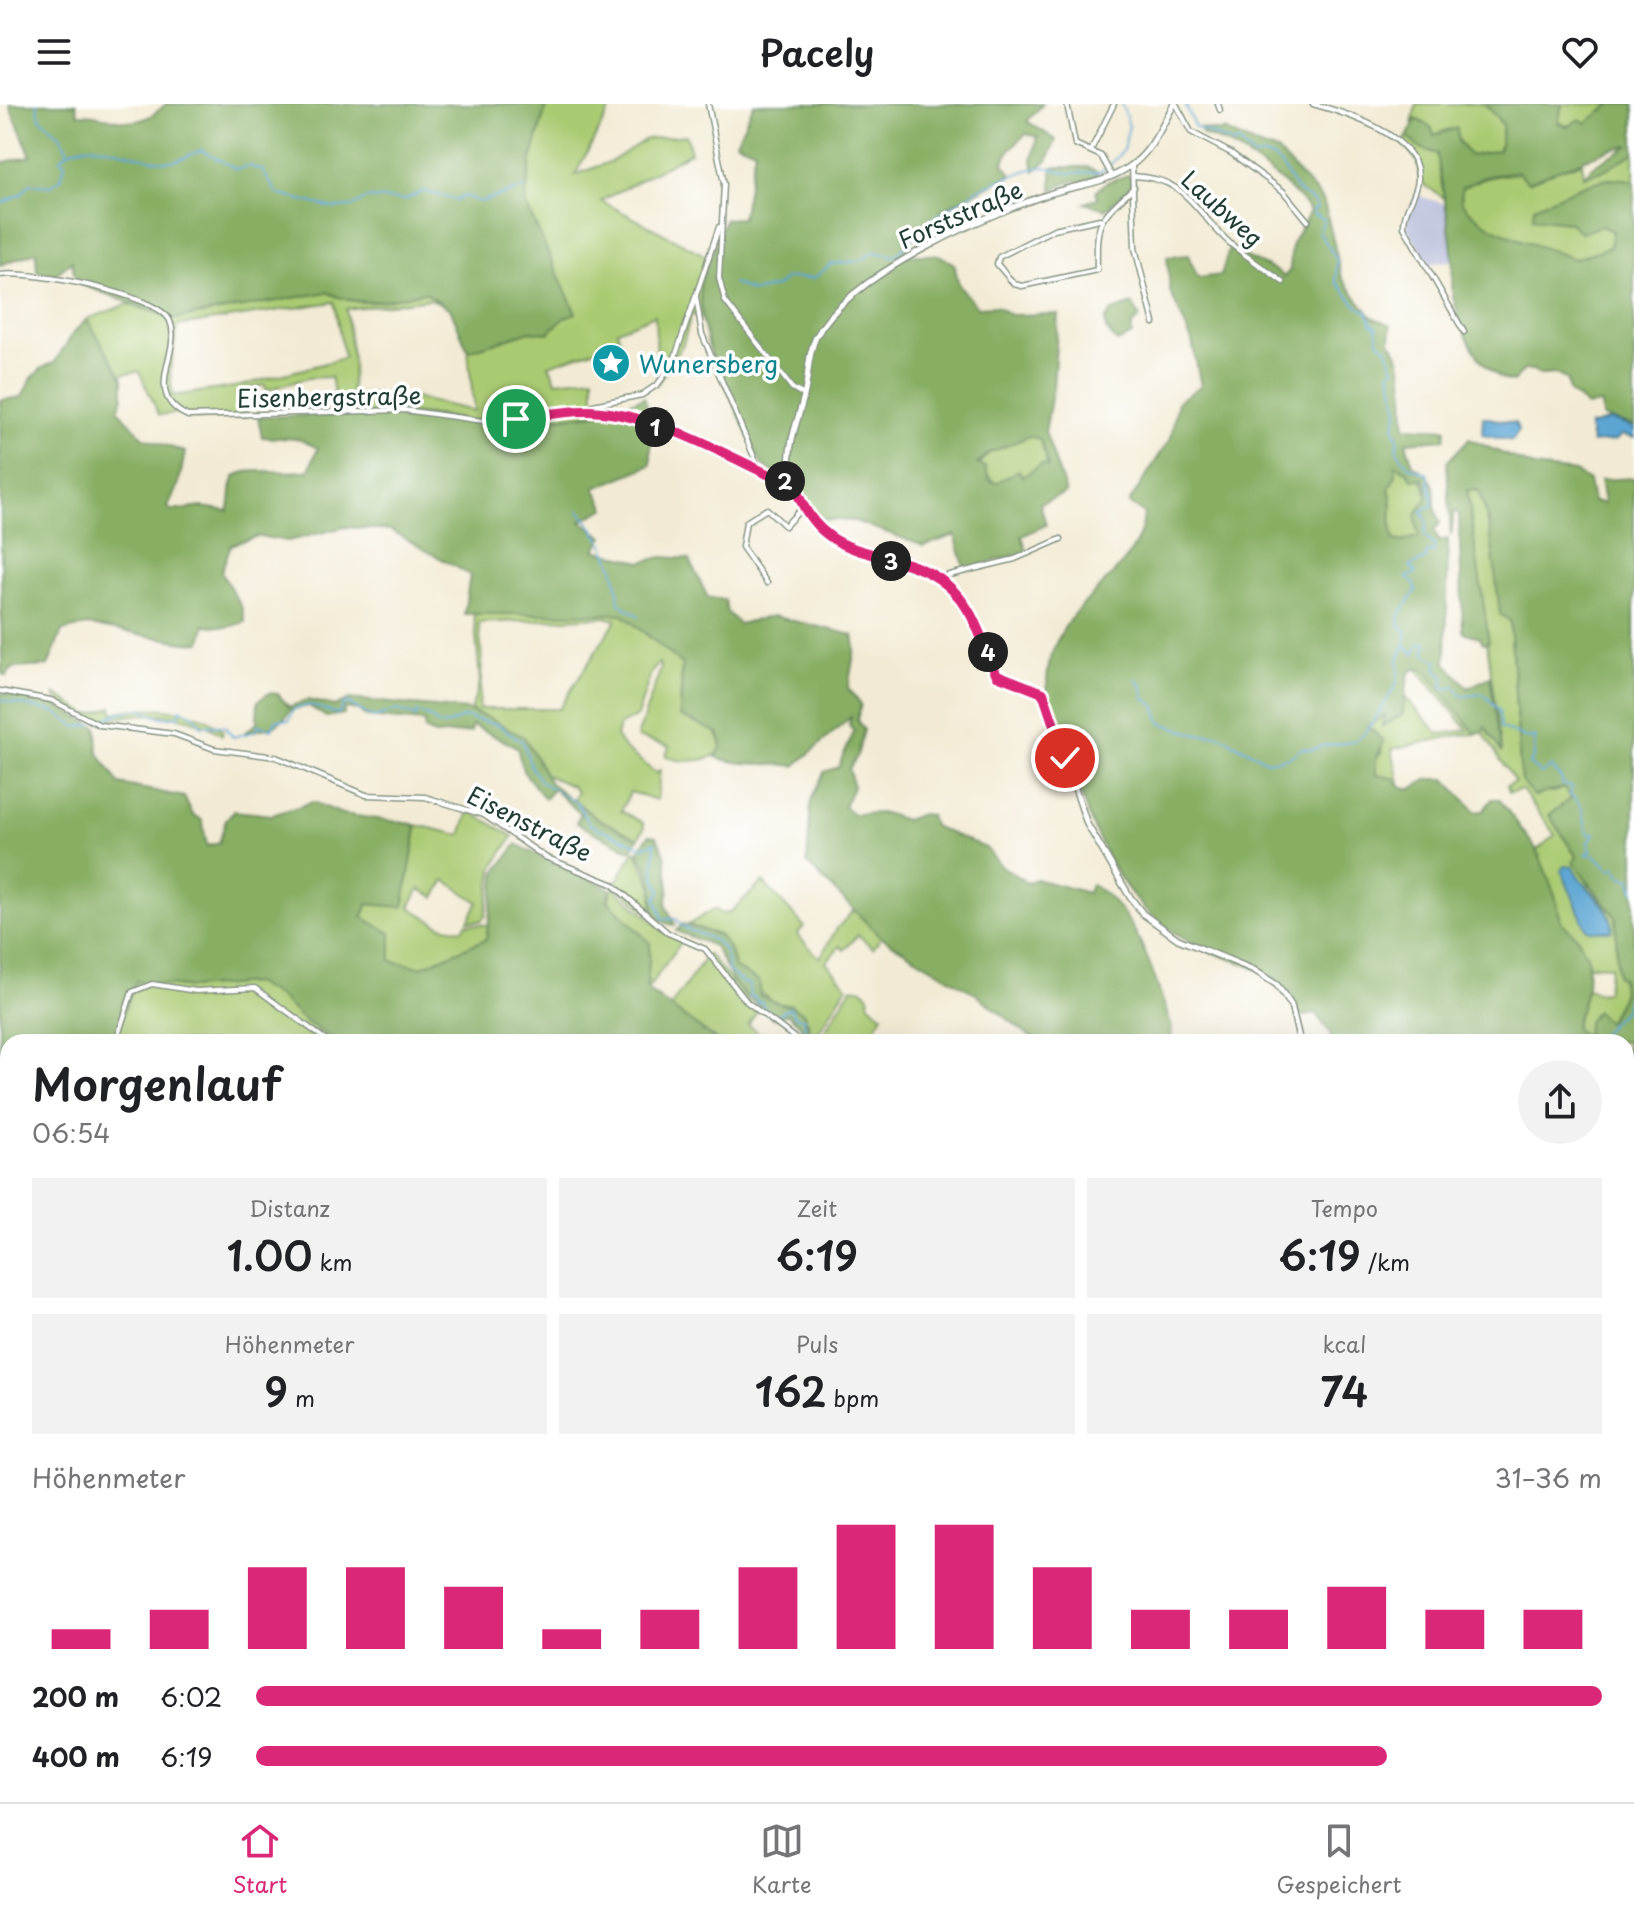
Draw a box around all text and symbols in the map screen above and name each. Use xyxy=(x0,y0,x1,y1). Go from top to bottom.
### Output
text: Pacely xyxy=(760,25,874,79)
icon: menu xyxy=(32,30,76,74)
icon: heart xyxy=(1558,30,1602,74)
street label: Laubweg xyxy=(1174,161,1272,255)
street label: Forststraße xyxy=(892,171,1028,257)
place icon: Wunersberg xyxy=(590,342,632,384)
place label: Wunersberg xyxy=(639,345,778,381)
street label: Eisenbergstraße xyxy=(236,376,422,416)
pin xyxy=(482,385,550,453)
icon: arrive xyxy=(494,397,538,441)
pin: 1 xyxy=(635,407,675,447)
text: 1 xyxy=(650,410,660,443)
pin: 2 xyxy=(765,461,805,501)
text: 2 xyxy=(777,464,793,497)
pin: 3 xyxy=(871,541,911,581)
text: 3 xyxy=(884,544,898,577)
pin: 4 xyxy=(968,632,1008,672)
text: 4 xyxy=(981,635,995,668)
pin xyxy=(1031,724,1099,792)
icon: check xyxy=(1043,736,1087,780)
street label: Eisenstraße xyxy=(461,776,599,870)
text: Morgenlauf xyxy=(32,1050,281,1116)
button: share xyxy=(1518,1060,1602,1144)
text: 06:54 xyxy=(32,1113,111,1152)
text: Distanz xyxy=(249,1191,330,1224)
text: Zeit xyxy=(797,1191,837,1224)
text: Tempo xyxy=(1311,1191,1378,1224)
text: 1.00 xyxy=(227,1224,312,1285)
text: 6:19 xyxy=(776,1224,858,1285)
text: 6:19 xyxy=(1279,1224,1361,1285)
text: km xyxy=(312,1245,353,1278)
text: /km xyxy=(1361,1245,1410,1278)
text: Höhenmeter xyxy=(225,1327,354,1360)
text: Puls xyxy=(796,1327,838,1360)
text: kcal xyxy=(1322,1327,1366,1360)
text: 9 xyxy=(264,1360,288,1421)
text: 162 xyxy=(755,1360,827,1421)
text: 74 xyxy=(1320,1360,1368,1421)
text: m xyxy=(288,1381,315,1414)
text: bpm xyxy=(827,1381,879,1414)
text: Höhenmeter xyxy=(32,1458,185,1497)
text: 31–36 m xyxy=(1495,1458,1602,1497)
text: 200 m xyxy=(32,1677,119,1716)
text: 6:02 xyxy=(160,1677,222,1716)
text: 400 m xyxy=(32,1737,120,1776)
text: 6:19 xyxy=(160,1737,213,1776)
tab: Start xyxy=(232,1819,287,1900)
tab: Karte xyxy=(752,1819,812,1900)
tab: Gespeichert xyxy=(1276,1819,1402,1900)

